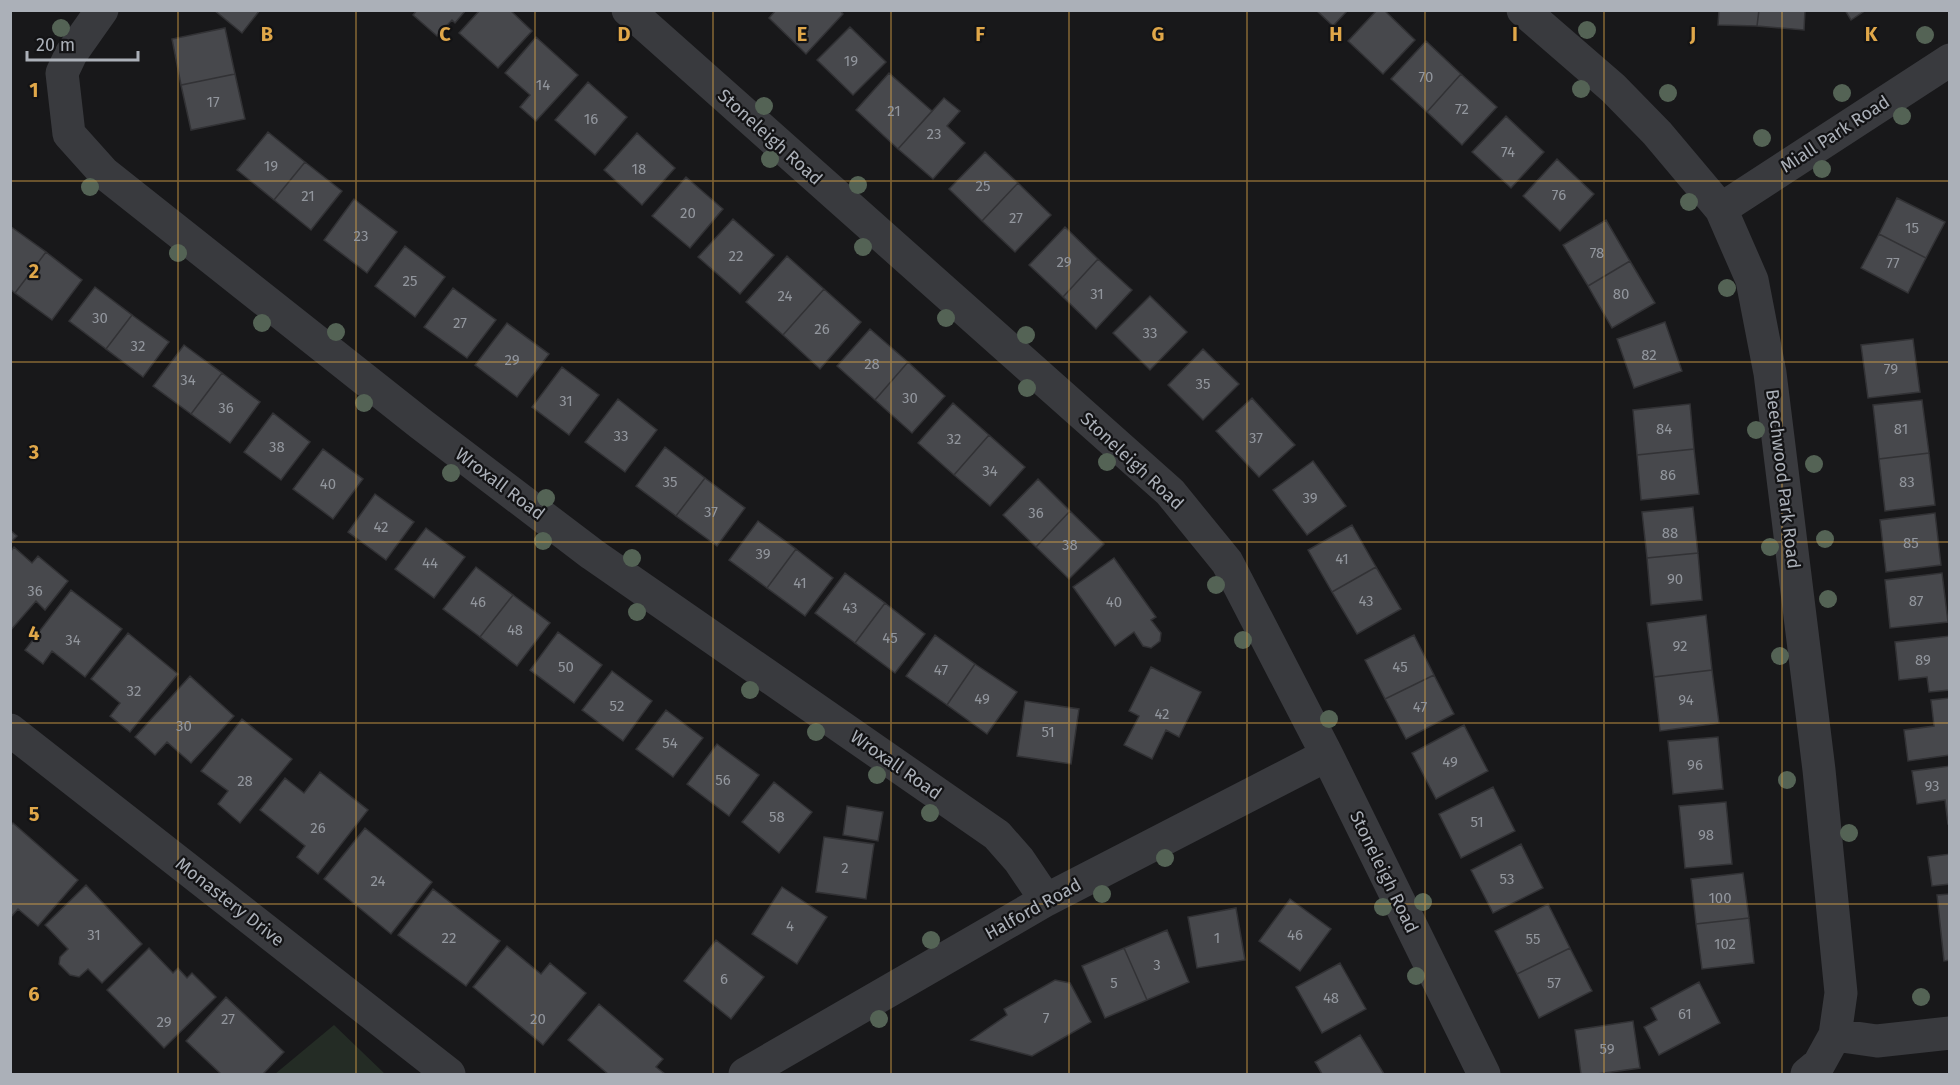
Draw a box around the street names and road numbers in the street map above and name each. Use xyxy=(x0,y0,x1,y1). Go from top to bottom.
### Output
street label: Stoneleigh Road xyxy=(713,84,827,190)
street label: Miall Park Road xyxy=(1776,91,1894,177)
street label: Beechwood Park Road xyxy=(1761,388,1805,570)
street label: Stoneleigh Road xyxy=(1076,408,1188,514)
street label: Wroxall Road xyxy=(451,443,549,525)
street label: Wroxall Road xyxy=(846,725,946,805)
street label: Stoneleigh Road xyxy=(1345,807,1423,937)
street label: Monastery Drive xyxy=(171,853,289,951)
street label: Halford Road xyxy=(981,873,1085,945)

